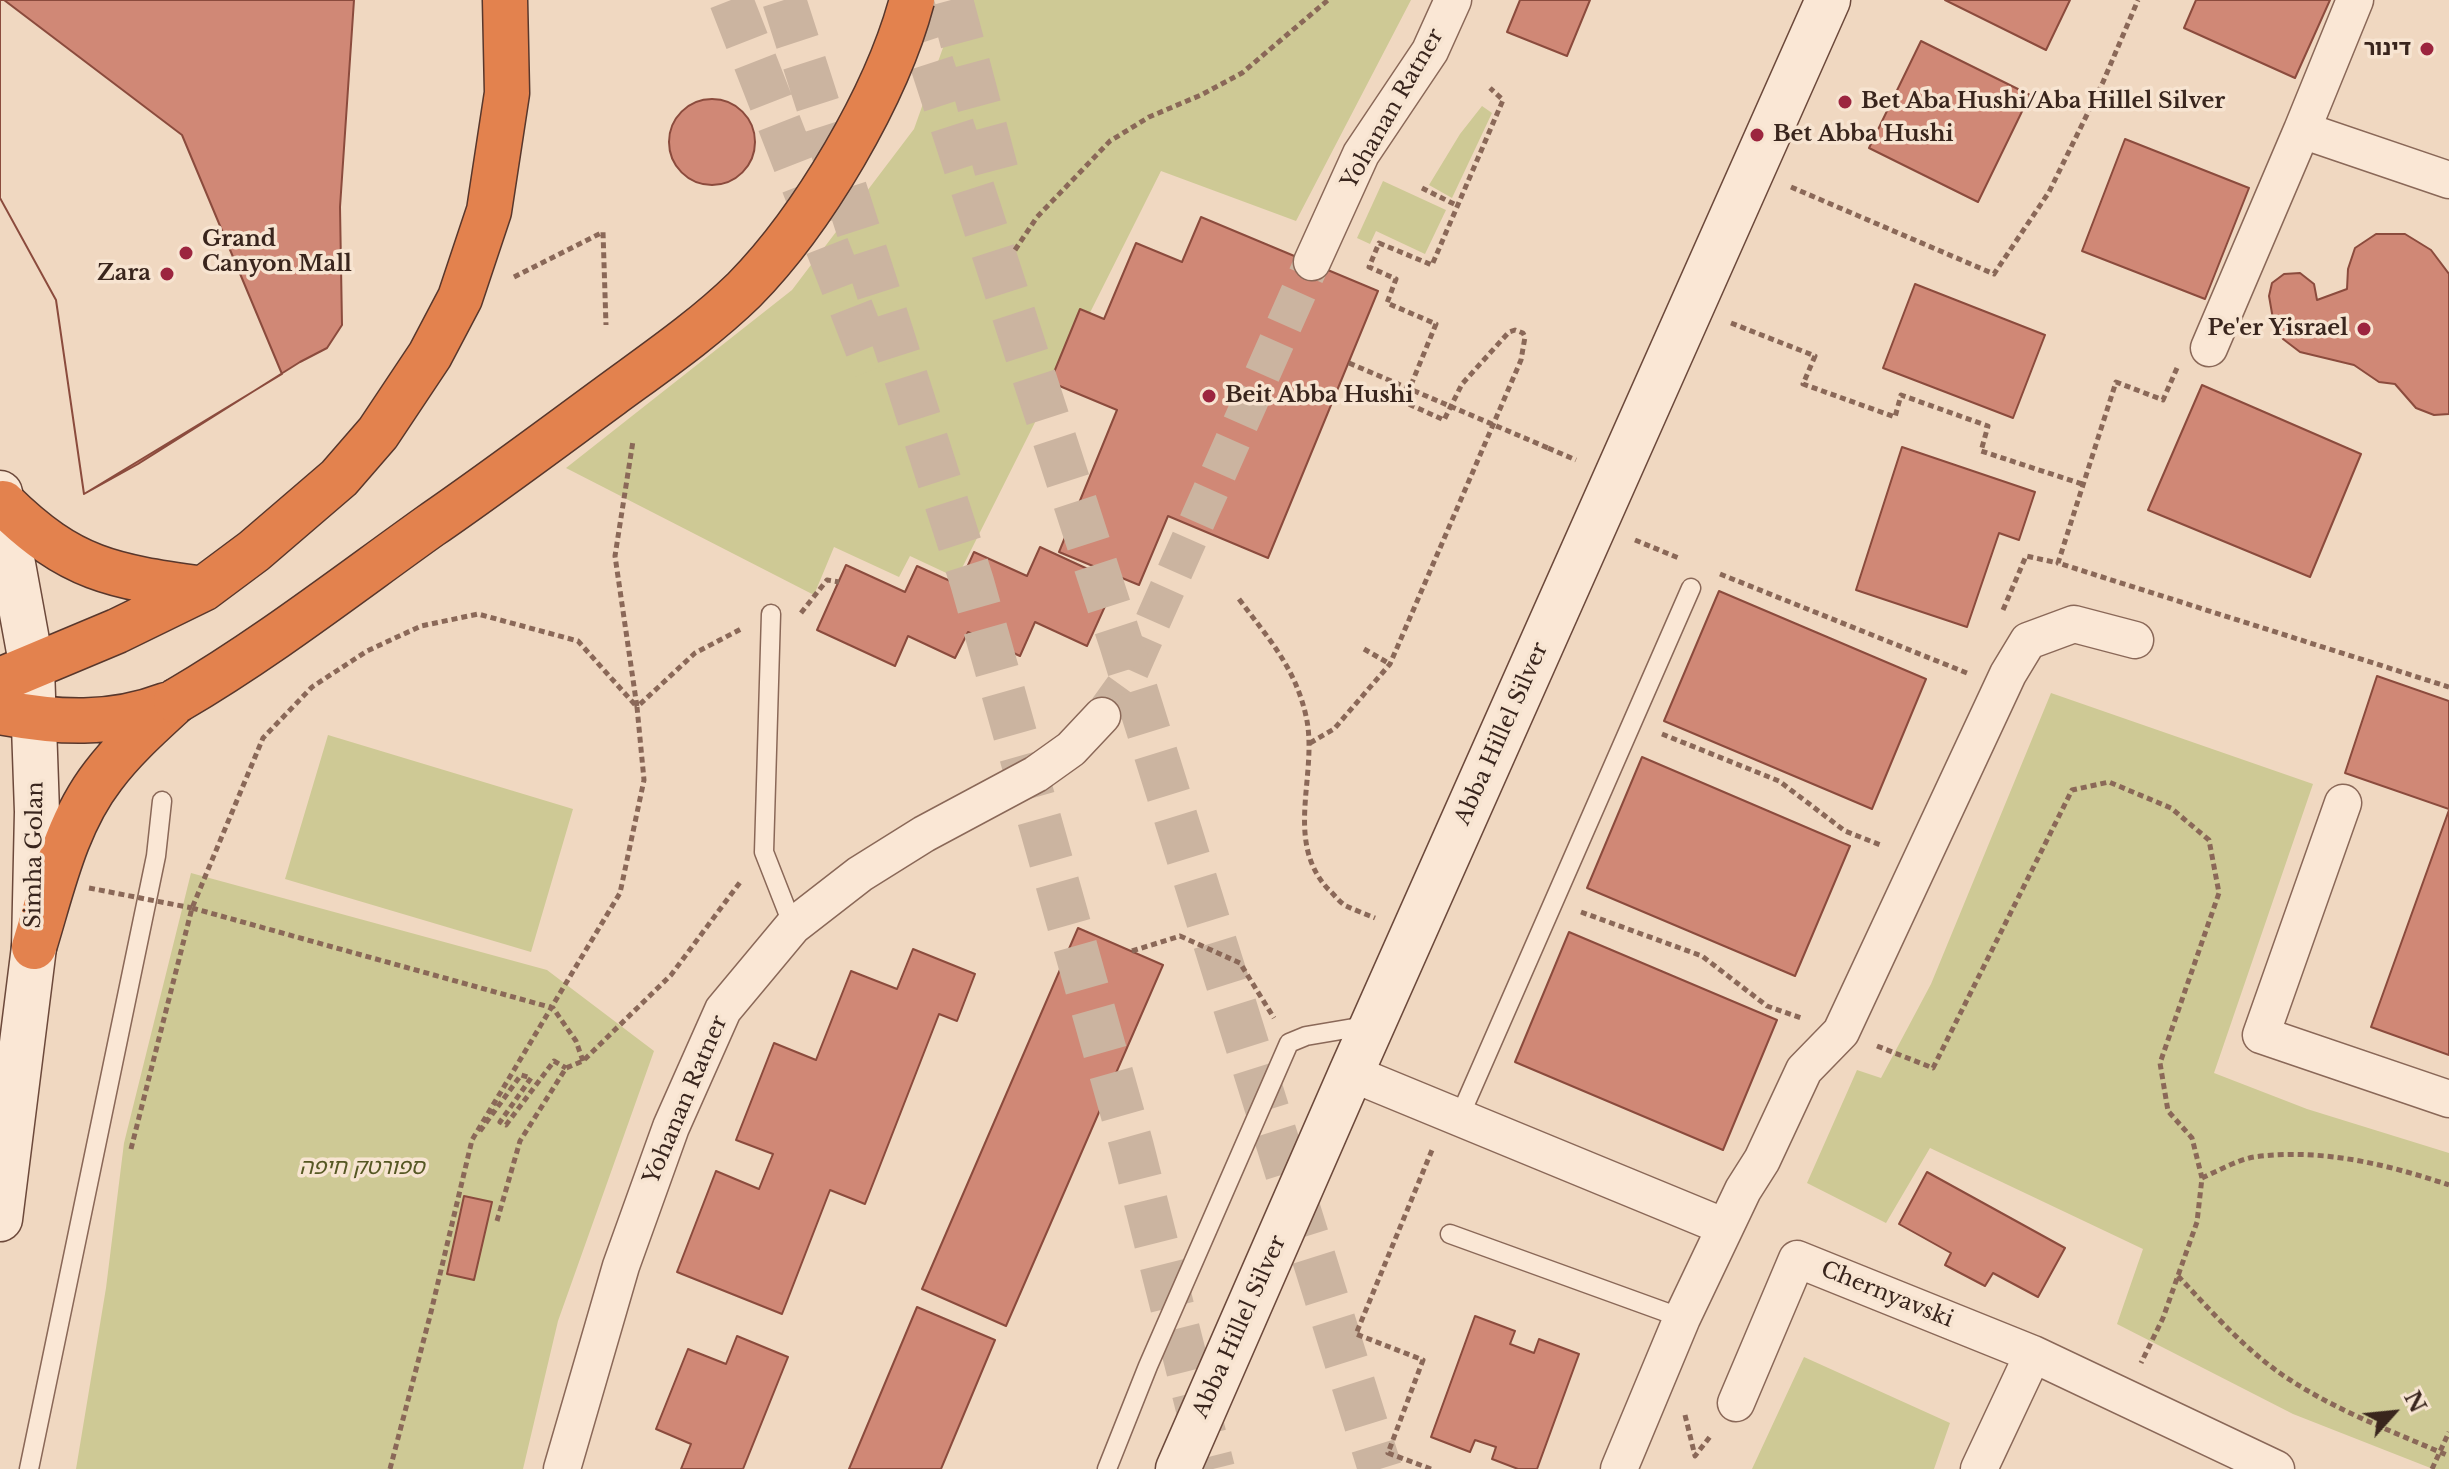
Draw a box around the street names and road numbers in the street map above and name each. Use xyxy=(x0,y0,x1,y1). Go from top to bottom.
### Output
street label: Yohanan Ratner xyxy=(1336,24,1450,194)
street label: Abba Hillel Silver xyxy=(1450,639,1554,829)
street label: Simha Golan xyxy=(21,781,49,929)
street label: Yohanan Ratner xyxy=(639,1012,733,1188)
street label: Abba Hillel Silver xyxy=(1188,1232,1292,1422)
street label: Chernyavski xyxy=(1817,1256,1957,1334)

